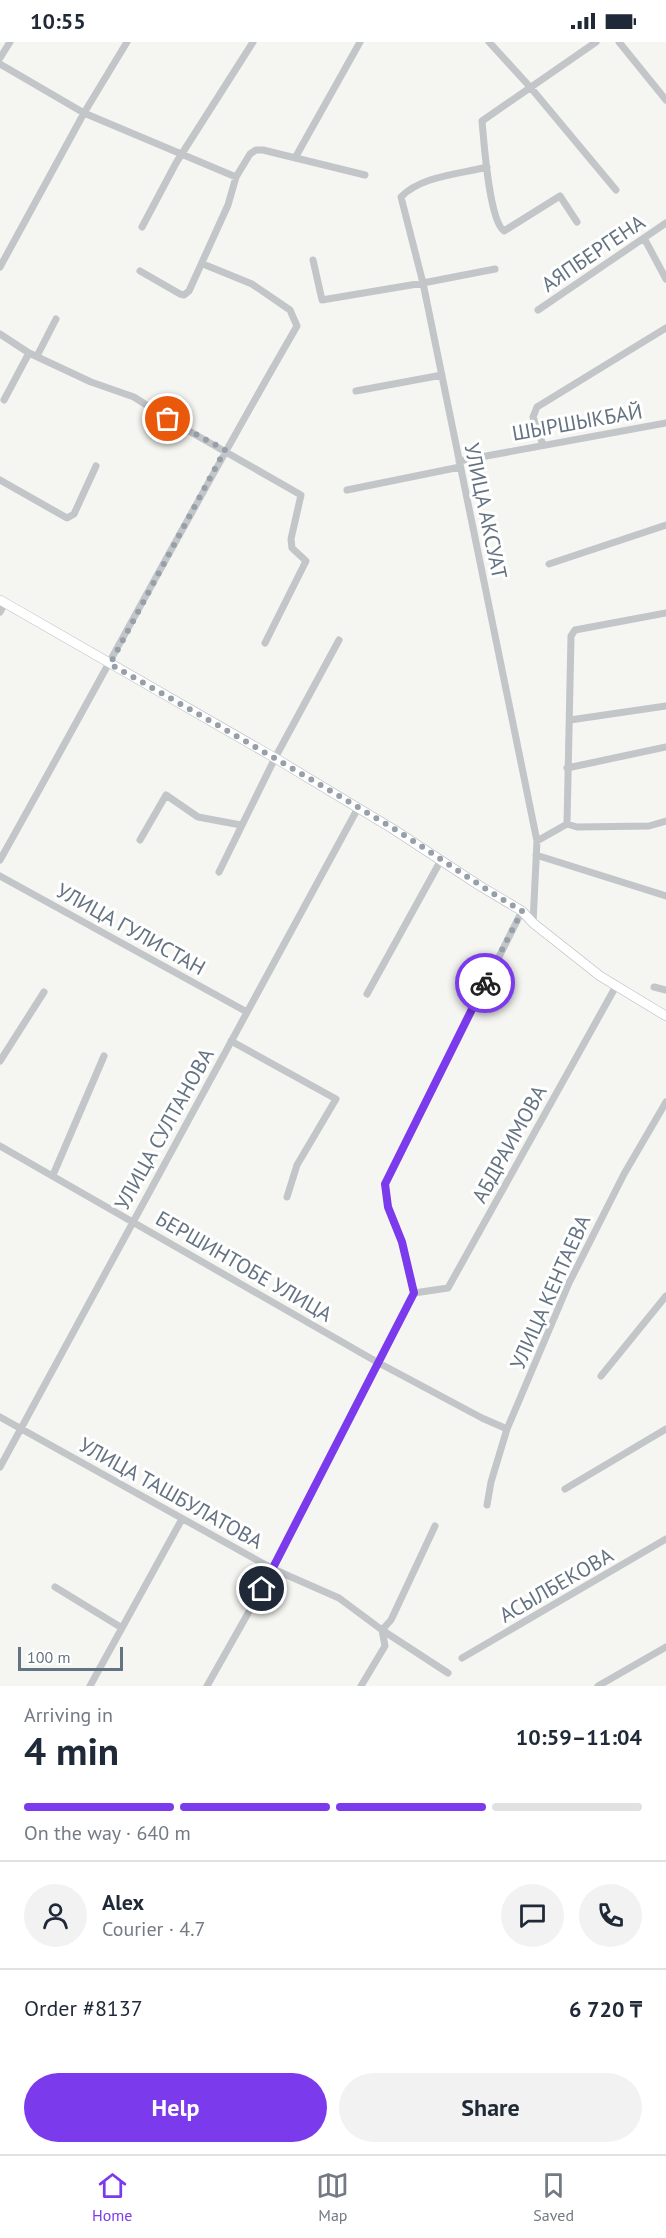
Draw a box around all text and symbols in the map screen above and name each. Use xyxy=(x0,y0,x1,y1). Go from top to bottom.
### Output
text: 10:55 xyxy=(30,7,86,35)
street label: АЯПБЕРГЕНА xyxy=(536,208,651,298)
pin xyxy=(142,393,193,444)
street label: ШЫРШЫКБАЙ xyxy=(510,397,644,447)
icon: bag xyxy=(151,402,184,435)
street label: УЛИЦА АКСУАТ xyxy=(458,441,514,582)
street label: УЛИЦА ГУЛИСТАН xyxy=(52,877,210,981)
courier xyxy=(455,953,515,1013)
icon: bike xyxy=(469,967,502,1000)
street label: УЛИЦА СУЛТАНОВА xyxy=(108,1043,220,1215)
street label: АБДРАИМОВА xyxy=(466,1080,553,1208)
street label: БЕРШИНТОБЕ УЛИЦА xyxy=(151,1204,338,1328)
street label: УЛИЦА КЕНТАЕВА xyxy=(504,1210,596,1373)
street label: УЛИЦА ТАШБУЛАТОВА xyxy=(74,1431,268,1555)
street label: АСЫЛБЕКОВА xyxy=(494,1541,618,1628)
pin xyxy=(236,1563,287,1614)
icon: home xyxy=(245,1572,278,1605)
scale bar xyxy=(18,1644,123,1672)
text: 100 m xyxy=(27,1647,70,1667)
text: Arriving in xyxy=(24,1702,113,1728)
text: 10:59–11:04 xyxy=(516,1723,642,1751)
text: 4 min xyxy=(24,1725,119,1776)
text: On the way · 640 m xyxy=(24,1820,191,1846)
button: person xyxy=(24,1884,87,1947)
button: chat xyxy=(501,1884,564,1947)
button: phone xyxy=(579,1884,642,1947)
text: Alex xyxy=(102,1888,144,1916)
text: Courier · 4.7 xyxy=(102,1916,205,1942)
text: Order #8137 xyxy=(24,1994,143,2022)
text: 6 720 ₸ xyxy=(569,1995,642,2023)
button: Help xyxy=(24,2073,327,2142)
button: Share xyxy=(339,2073,642,2142)
tab: Home xyxy=(92,2169,132,2225)
tab: Map xyxy=(316,2169,349,2225)
tab: Saved xyxy=(533,2169,574,2225)

